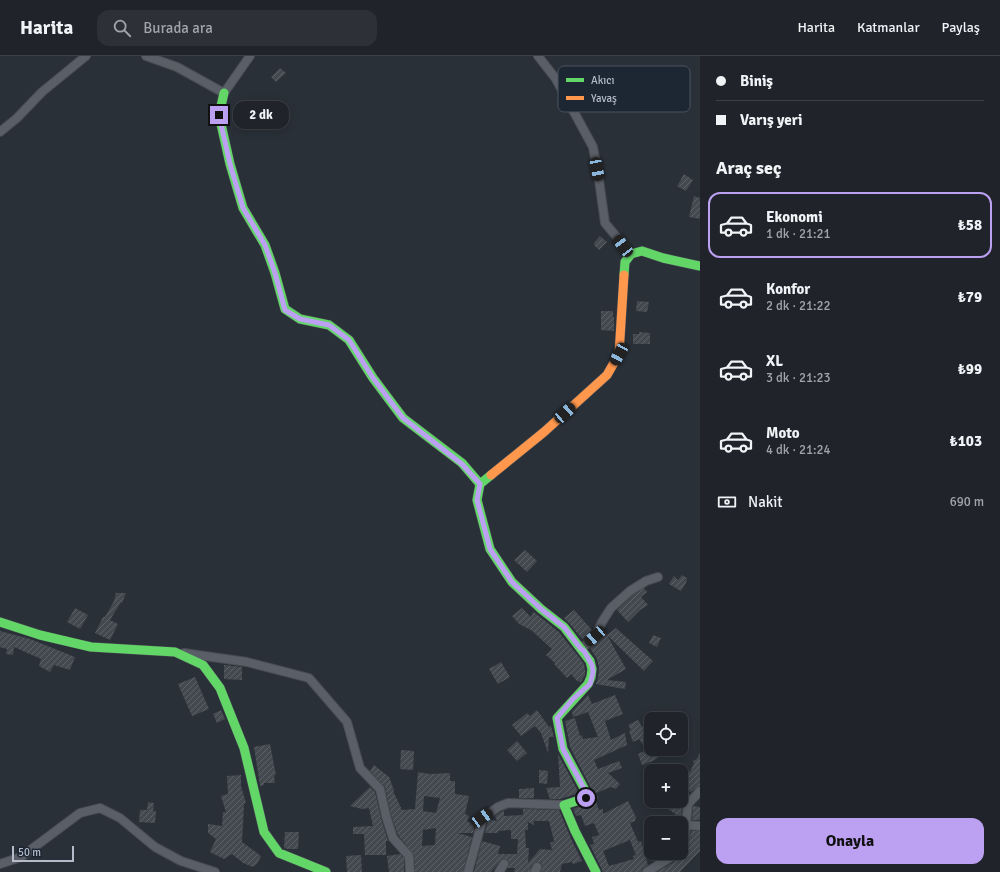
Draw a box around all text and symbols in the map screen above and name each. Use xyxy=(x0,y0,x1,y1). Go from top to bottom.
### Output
search box xyxy=(97,10,377,46)
text: Harita xyxy=(20,16,73,40)
icon: search xyxy=(111,17,133,39)
text: Burada ara xyxy=(143,19,213,37)
text: Harita xyxy=(797,19,835,36)
text: Katmanlar xyxy=(857,19,920,36)
text: Paylaş xyxy=(942,19,980,36)
legend xyxy=(558,66,690,112)
text: Biniş xyxy=(740,72,773,90)
text: Akıcı xyxy=(591,74,614,87)
text: Yavaş xyxy=(591,92,617,105)
callout: 2 dk xyxy=(233,101,289,129)
route end xyxy=(210,106,228,124)
text: 2 dk xyxy=(249,107,273,123)
text: Varış yeri xyxy=(740,111,802,129)
car xyxy=(589,156,605,182)
text: Araç seç xyxy=(716,157,782,179)
icon: car xyxy=(718,207,754,243)
text: Ekonomi xyxy=(766,208,823,226)
text: ₺58 xyxy=(958,216,982,234)
text: 1 dk · 21:21 xyxy=(766,226,831,242)
car xyxy=(611,233,635,259)
icon: car xyxy=(718,279,754,315)
text: Konfor xyxy=(766,280,810,298)
text: ₺79 xyxy=(958,288,982,306)
text: 2 dk · 21:22 xyxy=(766,298,831,314)
car xyxy=(608,341,630,367)
icon: car xyxy=(718,351,754,387)
text: XL xyxy=(766,352,783,370)
text: ₺99 xyxy=(958,360,982,378)
text: 3 dk · 21:23 xyxy=(766,370,831,386)
car xyxy=(552,401,578,425)
icon: car xyxy=(718,423,754,459)
text: Moto xyxy=(766,424,800,442)
text: ₺103 xyxy=(950,432,982,450)
text: 4 dk · 21:24 xyxy=(766,442,831,458)
icon: cash xyxy=(716,491,738,513)
text: Nakit xyxy=(748,493,782,511)
text: 690 m xyxy=(950,494,984,510)
car xyxy=(582,624,608,648)
map controls xyxy=(644,712,688,860)
button: locate xyxy=(644,712,688,756)
button: + xyxy=(644,764,688,808)
route start xyxy=(577,789,595,807)
car xyxy=(469,806,495,830)
button: − xyxy=(644,816,688,860)
button: Onayla xyxy=(716,818,984,864)
scale bar xyxy=(12,844,74,863)
text: 50 m xyxy=(18,846,41,859)

